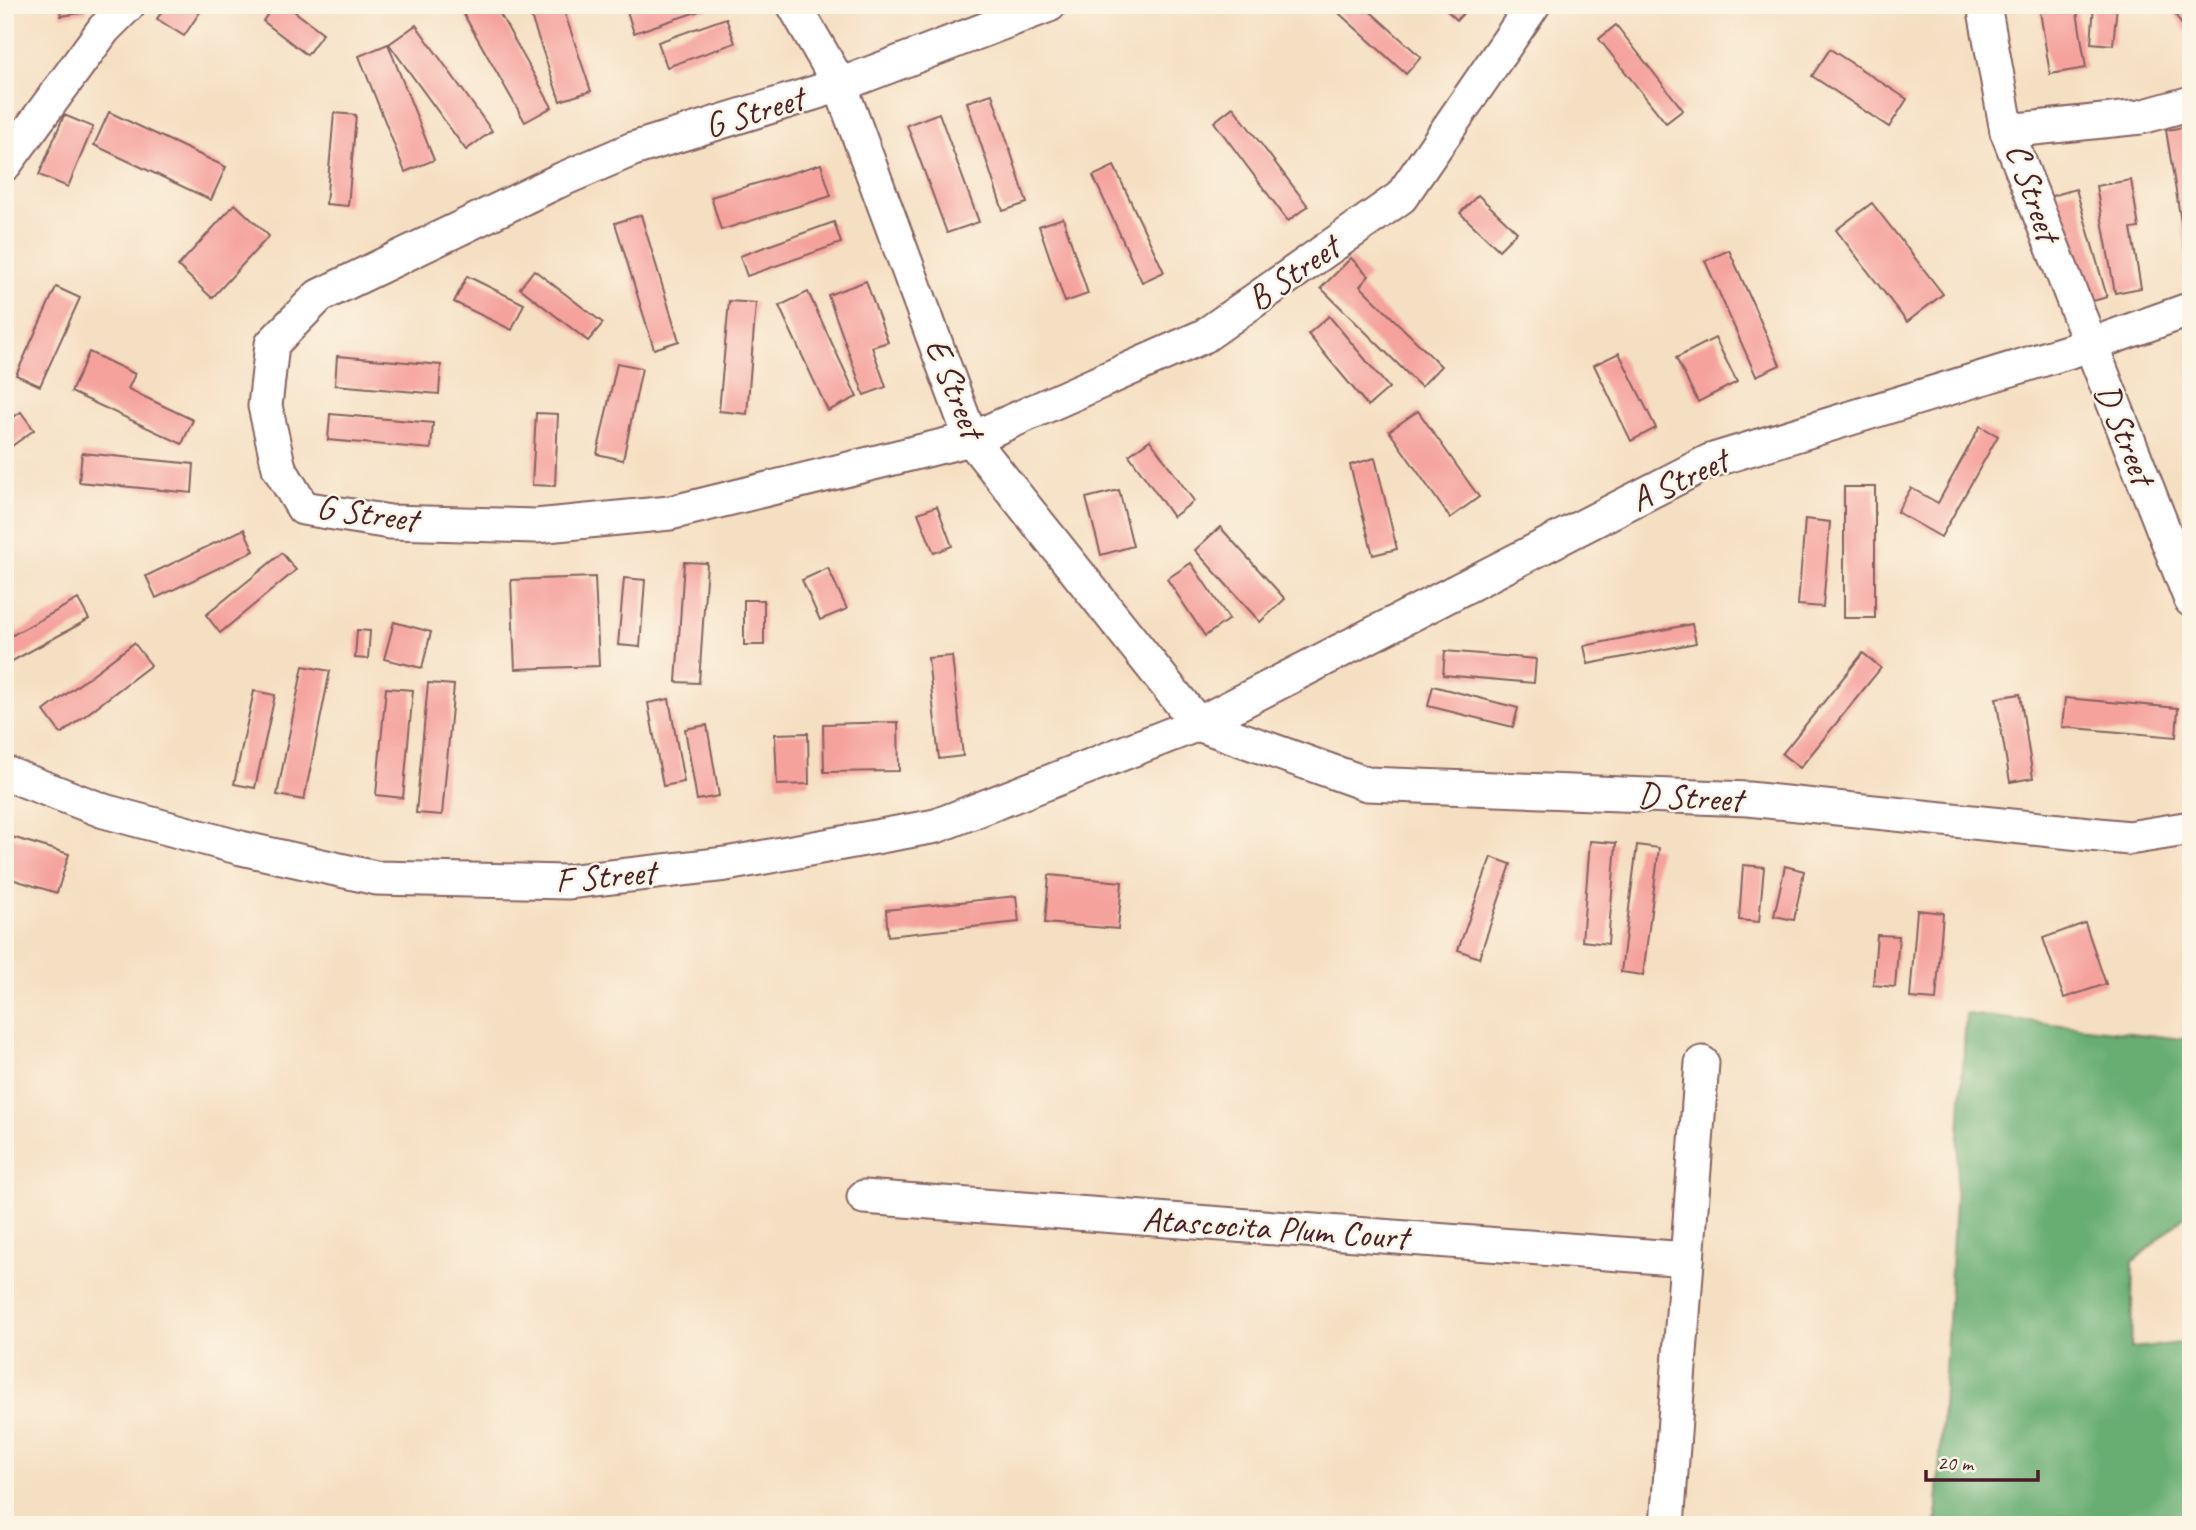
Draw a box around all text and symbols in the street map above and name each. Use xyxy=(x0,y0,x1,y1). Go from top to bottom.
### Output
street label: G Street xyxy=(699,74,813,148)
street label: C Street xyxy=(1995,137,2072,251)
street label: B Street xyxy=(1238,223,1351,321)
street label: E Street xyxy=(915,332,997,448)
street label: D Street xyxy=(2085,377,2167,495)
street label: A Street xyxy=(1623,436,1739,522)
street label: G Street xyxy=(314,484,425,543)
street label: D Street xyxy=(1637,772,1748,822)
street label: F Street xyxy=(553,849,661,903)
street label: Atascocita Plum Court xyxy=(1141,1196,1413,1260)
scale bar xyxy=(1926,1439,2038,1483)
text: 20 m xyxy=(1937,1450,1975,1476)

